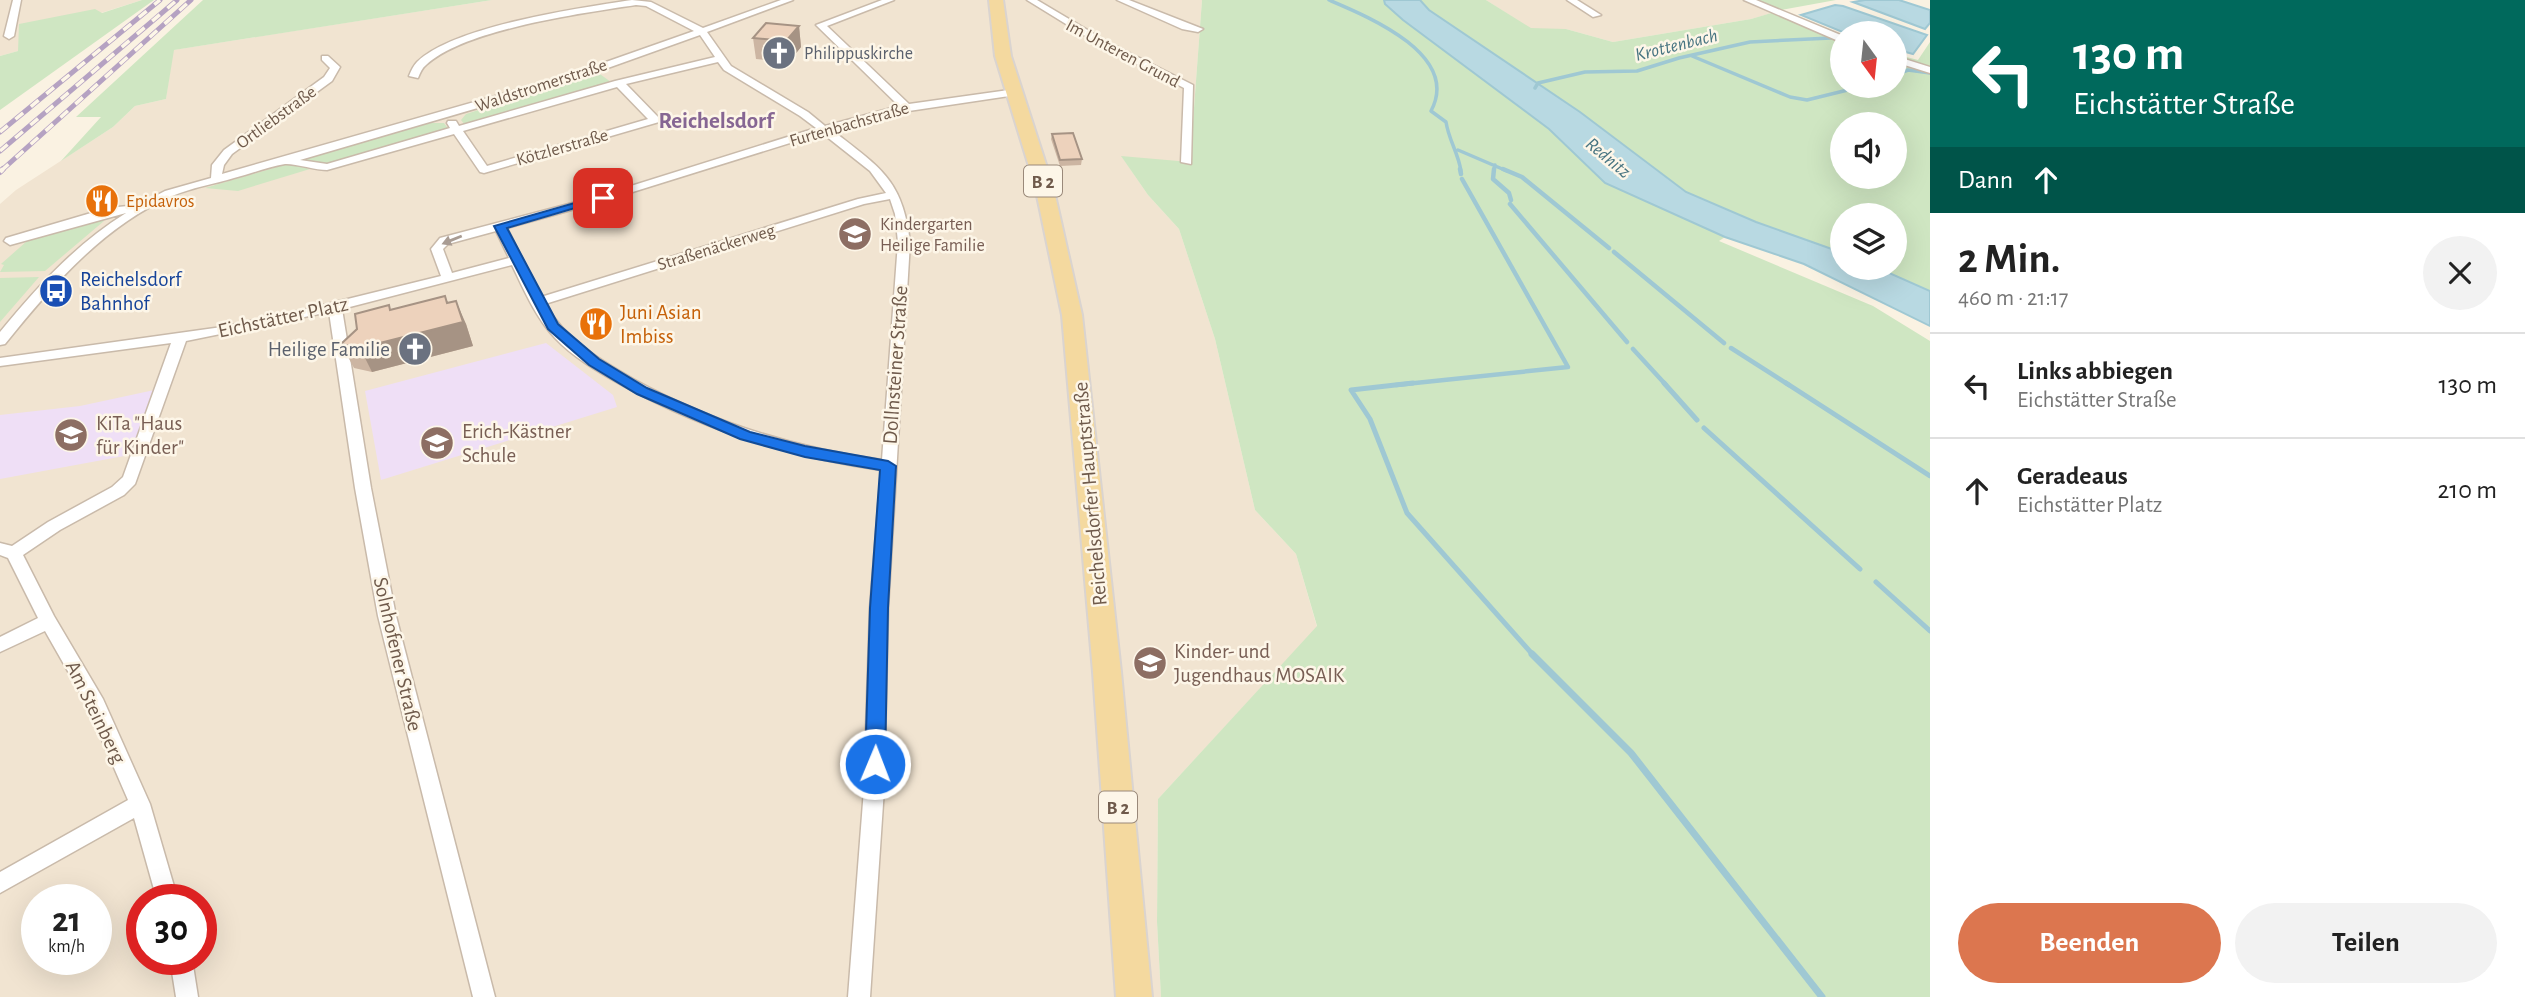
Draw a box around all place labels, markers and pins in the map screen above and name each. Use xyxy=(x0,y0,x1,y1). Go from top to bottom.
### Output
church icon: Philippuskirche xyxy=(760,34,798,72)
place label: Philippuskirche xyxy=(804,45,913,63)
pin xyxy=(573,168,633,228)
restaurant icon: Epidavros xyxy=(83,182,121,220)
place label: Epidavros xyxy=(126,193,195,211)
school or university icon: Kindergarten Heilige Familie xyxy=(836,215,874,253)
place label: Kindergarten Heilige Familie xyxy=(880,216,985,255)
place label: Reichelsdorf Bahnhof xyxy=(80,269,183,314)
bus stop icon: Reichelsdorf Bahnhof xyxy=(37,272,75,310)
place label: Juni Asian Imbiss xyxy=(620,302,702,347)
restaurant icon: Juni Asian Imbiss xyxy=(577,305,615,343)
church icon: Heilige Familie xyxy=(396,330,434,368)
place label: Heilige Familie xyxy=(268,339,390,360)
place label: KiTa "Haus für Kinder" xyxy=(96,413,184,458)
school or university icon: KiTa "Haus für Kinder" xyxy=(52,416,90,454)
place label: Erich-Kästner Schule xyxy=(462,421,572,466)
school or university icon: Erich-Kästner Schule xyxy=(418,424,456,462)
place label: Kinder- und Jugendhaus MOSAIK xyxy=(1174,641,1345,686)
school or university icon: Kinder- und Jugendhaus MOSAIK xyxy=(1131,644,1169,682)

